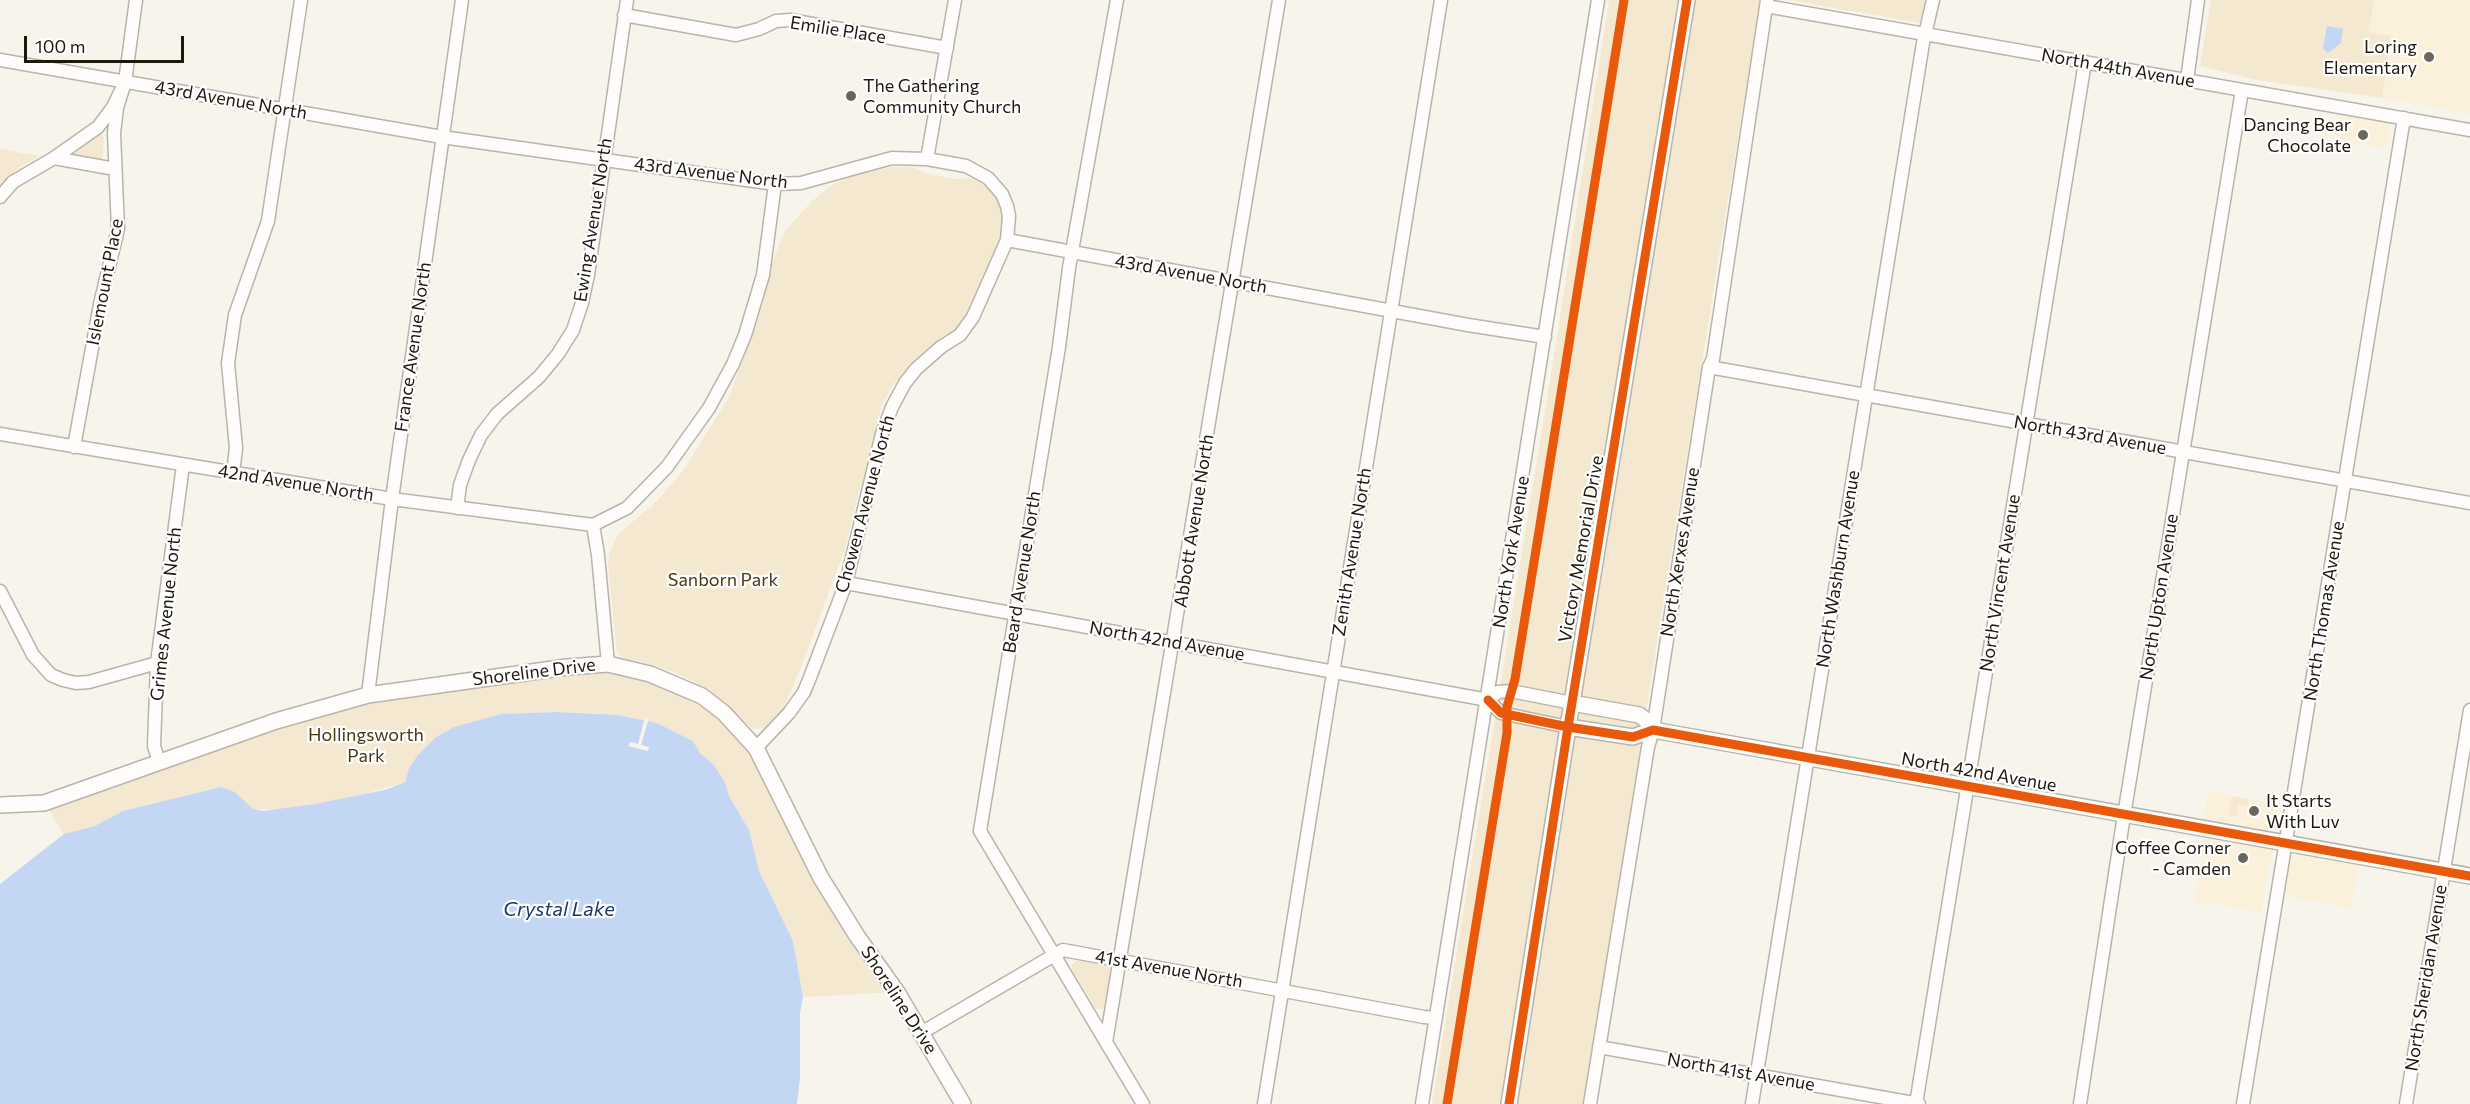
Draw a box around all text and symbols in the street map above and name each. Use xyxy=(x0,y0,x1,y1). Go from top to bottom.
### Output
street label: Emilie Place xyxy=(788,12,888,48)
scale bar xyxy=(27,24,188,62)
text: 100 m xyxy=(35,35,85,57)
place label: Loring Elementary xyxy=(2323,36,2417,78)
street label: North 44th Avenue xyxy=(2040,44,2196,92)
marker: Loring Elementary xyxy=(2422,50,2436,64)
place label: The Gathering Community Church xyxy=(863,75,1021,118)
street label: 43rd Avenue North xyxy=(153,76,309,124)
marker: The Gathering Community Church xyxy=(844,89,858,103)
place label: Dancing Bear Chocolate xyxy=(2243,114,2351,156)
marker: Dancing Bear Chocolate xyxy=(2356,128,2370,142)
street label: Ewing Avenue North xyxy=(569,137,617,303)
street label: 43rd Avenue North xyxy=(633,153,789,193)
street label: Islemount Place xyxy=(82,217,128,347)
street label: 43rd Avenue North xyxy=(1113,250,1269,298)
street label: France Avenue North xyxy=(390,261,436,433)
street label: North 43rd Avenue xyxy=(2012,411,2168,459)
street label: Chowen Avenue North xyxy=(831,413,899,595)
street label: Abbott Avenue North xyxy=(1170,433,1218,609)
street label: Victory Memorial Drive xyxy=(1554,454,1608,644)
street label: 42nd Avenue North xyxy=(217,460,375,506)
street label: Zenith Avenue North xyxy=(1328,466,1376,638)
street label: North Xerxes Avenue xyxy=(1656,466,1704,638)
street label: North Washburn Avenue xyxy=(1812,469,1864,669)
street label: North York Avenue xyxy=(1488,474,1534,630)
street label: Beard Avenue North xyxy=(999,489,1045,655)
street label: North Vincent Avenue xyxy=(1975,493,2025,673)
street label: North Upton Avenue xyxy=(2135,512,2183,682)
street label: North Thomas Avenue xyxy=(2299,519,2349,703)
street label: Grimes Avenue North xyxy=(146,526,186,702)
park label: Sanborn Park xyxy=(668,569,778,591)
street label: North 42nd Avenue xyxy=(1088,617,1246,665)
street label: Shoreline Drive xyxy=(471,654,597,690)
park label: Hollingsworth Park xyxy=(308,724,424,766)
street label: North 42nd Avenue xyxy=(1900,748,2058,796)
place label: It Starts With Luv xyxy=(2266,790,2340,832)
marker: It Starts With Luv xyxy=(2247,804,2261,818)
place label: Coffee Corner - Camden xyxy=(2115,837,2231,880)
marker: Coffee Corner - Camden xyxy=(2236,851,2250,865)
street label: North Sheridan Avenue xyxy=(2401,883,2451,1073)
water label: Crystal Lake xyxy=(503,897,615,921)
street label: Shoreline Drive xyxy=(856,942,942,1058)
street label: 41st Avenue North xyxy=(1093,945,1245,993)
street label: North 41st Avenue xyxy=(1665,1048,1817,1096)

